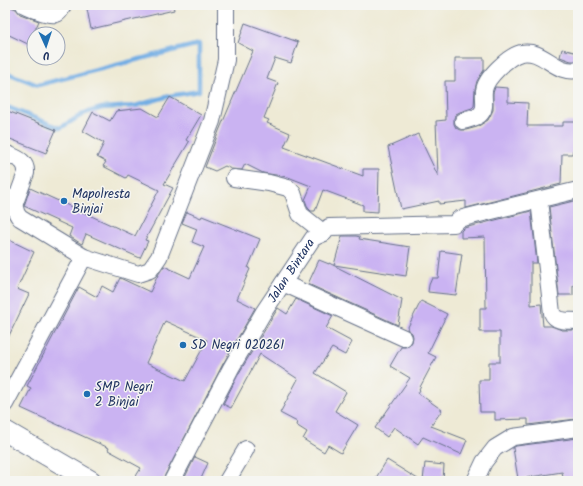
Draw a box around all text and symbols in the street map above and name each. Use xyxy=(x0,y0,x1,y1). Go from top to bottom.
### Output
north arrow xyxy=(26,26,66,66)
text: U xyxy=(42,46,50,64)
place label: Mapolresta Binjai xyxy=(72,184,130,220)
marker: Mapolresta Binjai xyxy=(59,196,69,206)
street label: Jalan Bintara xyxy=(262,234,320,307)
place label: SD Negri 020261 xyxy=(191,335,284,356)
marker: SD Negri 020261 xyxy=(178,340,188,350)
place label: SMP Negri 2 Binjai xyxy=(95,377,154,413)
marker: SMP Negri 2 Binjai xyxy=(82,389,92,399)

